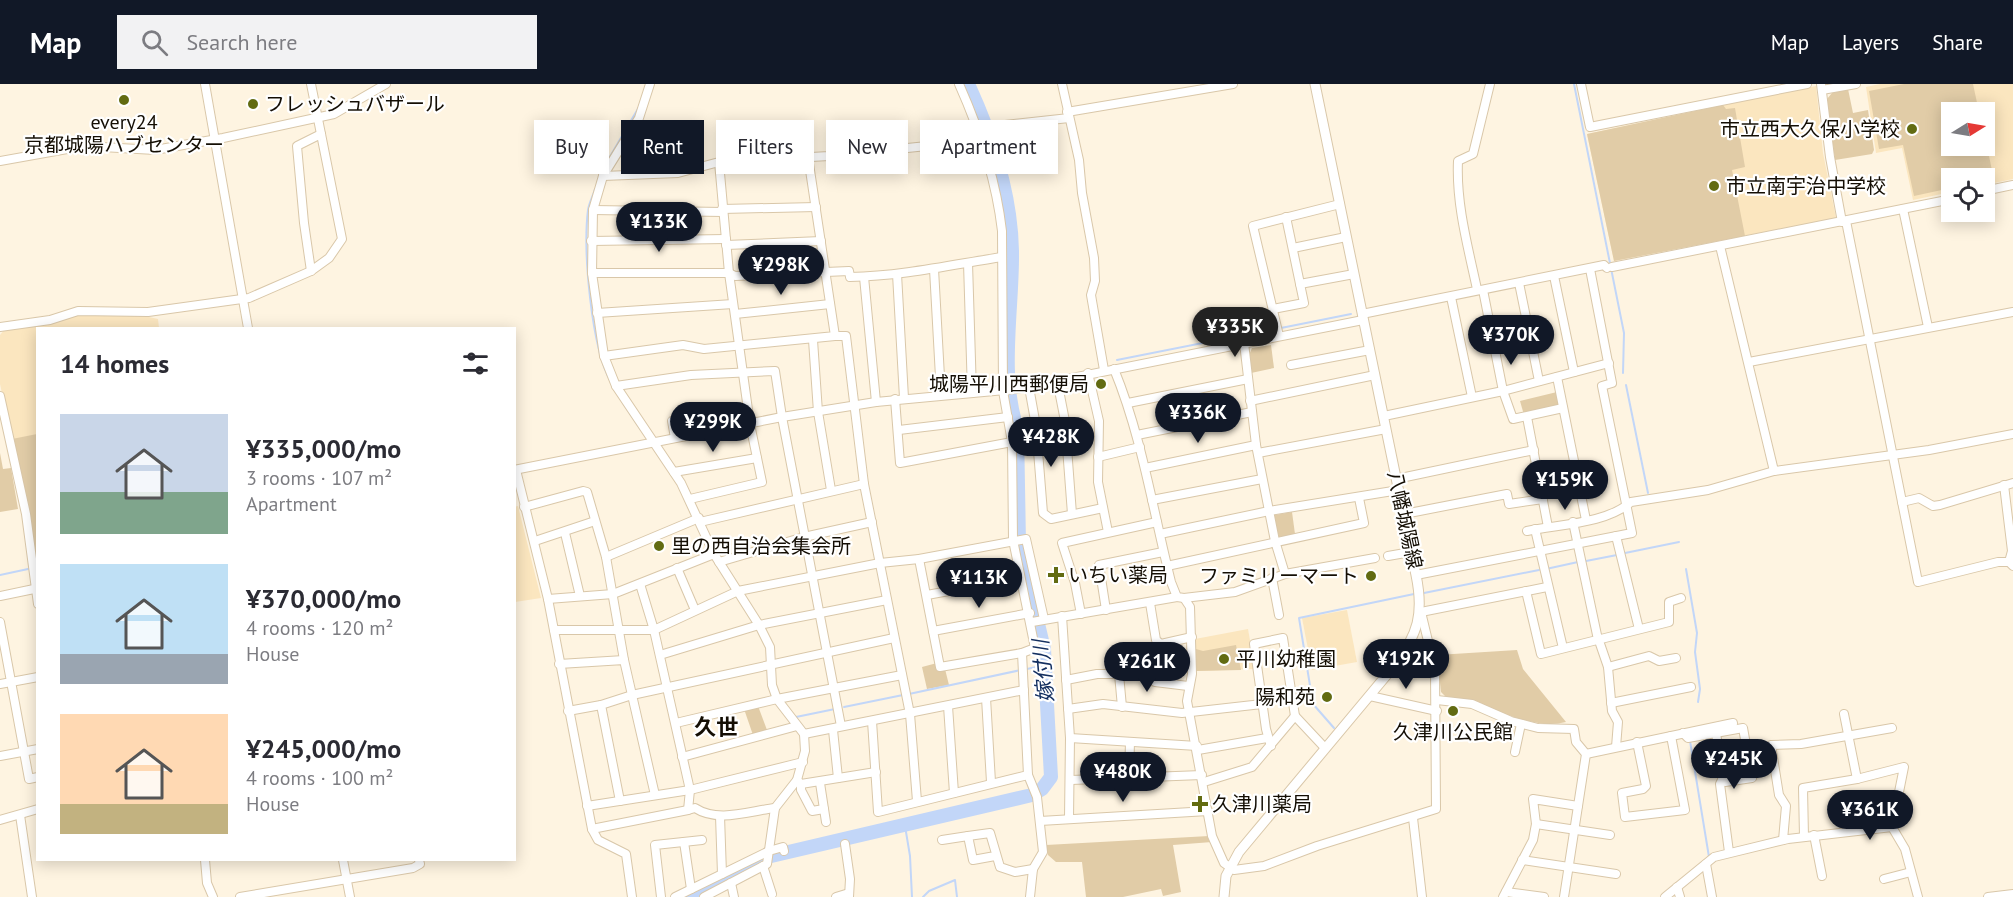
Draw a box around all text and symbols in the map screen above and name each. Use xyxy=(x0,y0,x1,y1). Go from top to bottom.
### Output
search box xyxy=(117,15,537,69)
text: Map xyxy=(30,24,81,61)
icon: search xyxy=(138,26,171,59)
text: Search here xyxy=(186,28,297,56)
text: Map xyxy=(1771,29,1809,56)
text: Layers xyxy=(1842,29,1899,56)
text: Share xyxy=(1932,29,1983,56)
place label: フレッシュバザール xyxy=(265,91,445,117)
marker: every24 京都城陽ハブセンター xyxy=(117,93,131,107)
marker: フレッシュバザール xyxy=(246,97,260,111)
north arrow xyxy=(1941,102,1995,156)
map controls xyxy=(1941,102,1995,222)
place label: every24 京都城陽ハブセンター xyxy=(24,109,224,158)
place label: 市立西大久保小学校 xyxy=(1720,116,1900,142)
chip: Buy xyxy=(534,120,609,174)
chip: Rent xyxy=(621,120,704,174)
chip: Filters xyxy=(716,120,814,174)
chip: New xyxy=(826,120,908,174)
chip: Apartment xyxy=(920,120,1058,174)
marker: 市立西大久保小学校 xyxy=(1905,122,1919,136)
button: locate xyxy=(1941,168,1995,222)
place label: 市立南宇治中学校 xyxy=(1726,173,1886,199)
marker: 市立南宇治中学校 xyxy=(1707,179,1721,193)
pin: ¥133K xyxy=(617,202,701,253)
text: ¥133K xyxy=(630,208,688,234)
pin: ¥298K xyxy=(739,245,823,296)
text: ¥298K xyxy=(752,251,810,277)
pin: ¥335K xyxy=(1193,307,1277,358)
text: ¥335K xyxy=(1206,313,1264,339)
pin: ¥370K xyxy=(1469,315,1553,366)
text: ¥370K xyxy=(1482,321,1540,347)
text: 14 homes xyxy=(60,347,169,380)
icon: filters xyxy=(459,347,492,380)
place label: 城陽平川西郵便局 xyxy=(929,371,1089,397)
marker: 城陽平川西郵便局 xyxy=(1094,377,1108,391)
pin: ¥336K xyxy=(1156,393,1240,444)
text: ¥336K xyxy=(1169,399,1227,425)
pin: ¥299K xyxy=(671,402,755,453)
text: ¥299K xyxy=(684,408,742,434)
pin: ¥428K xyxy=(1009,417,1093,468)
text: ¥428K xyxy=(1022,423,1080,449)
text: ¥335,000/mo xyxy=(246,432,401,465)
icon: home xyxy=(108,438,180,510)
pin: ¥159K xyxy=(1523,460,1607,511)
text: 3 rooms · 107 m² xyxy=(246,465,392,491)
text: ¥159K xyxy=(1536,466,1594,492)
street label: 八幡城陽線 xyxy=(1382,468,1428,572)
text: Apartment xyxy=(246,491,337,517)
place label: 里の西自治会集会所 xyxy=(671,533,851,559)
marker: 里の西自治会集会所 xyxy=(652,539,666,553)
pin: ¥113K xyxy=(937,558,1021,609)
place label: いちい薬局 xyxy=(1068,562,1168,588)
place label: ファミリーマート xyxy=(1199,563,1359,589)
text: ¥113K xyxy=(950,564,1008,590)
marker: いちい薬局 xyxy=(1049,568,1063,582)
marker: ファミリーマート xyxy=(1364,569,1378,583)
text: ¥370,000/mo xyxy=(246,582,401,615)
icon: home xyxy=(108,588,180,660)
text: 4 rooms · 120 m² xyxy=(246,615,393,641)
water label: 嫁付川 xyxy=(1027,636,1059,704)
pin: ¥192K xyxy=(1364,639,1448,690)
text: House xyxy=(246,641,300,667)
pin: ¥261K xyxy=(1105,642,1189,693)
text: ¥192K xyxy=(1377,645,1435,671)
place label: 平川幼稚園 xyxy=(1236,646,1336,672)
text: ¥261K xyxy=(1118,648,1176,674)
marker: 平川幼稚園 xyxy=(1217,652,1231,666)
place label: 陽和苑 xyxy=(1255,684,1315,710)
marker: 陽和苑 xyxy=(1320,690,1334,704)
marker: 久津川公民館 xyxy=(1446,704,1460,718)
district label: 久世 xyxy=(694,713,738,741)
place label: 久津川公民館 xyxy=(1393,719,1513,745)
text: ¥245,000/mo xyxy=(246,732,401,765)
icon: home xyxy=(108,738,180,810)
pin: ¥245K xyxy=(1692,739,1776,790)
text: ¥245K xyxy=(1705,745,1763,771)
pin: ¥480K xyxy=(1081,752,1165,803)
text: ¥480K xyxy=(1094,758,1152,784)
text: 4 rooms · 100 m² xyxy=(246,765,393,791)
pin: ¥361K xyxy=(1828,790,1912,841)
text: House xyxy=(246,791,300,817)
place label: 久津川薬局 xyxy=(1212,791,1312,817)
text: ¥361K xyxy=(1841,796,1899,822)
marker: 久津川薬局 xyxy=(1193,797,1207,811)

